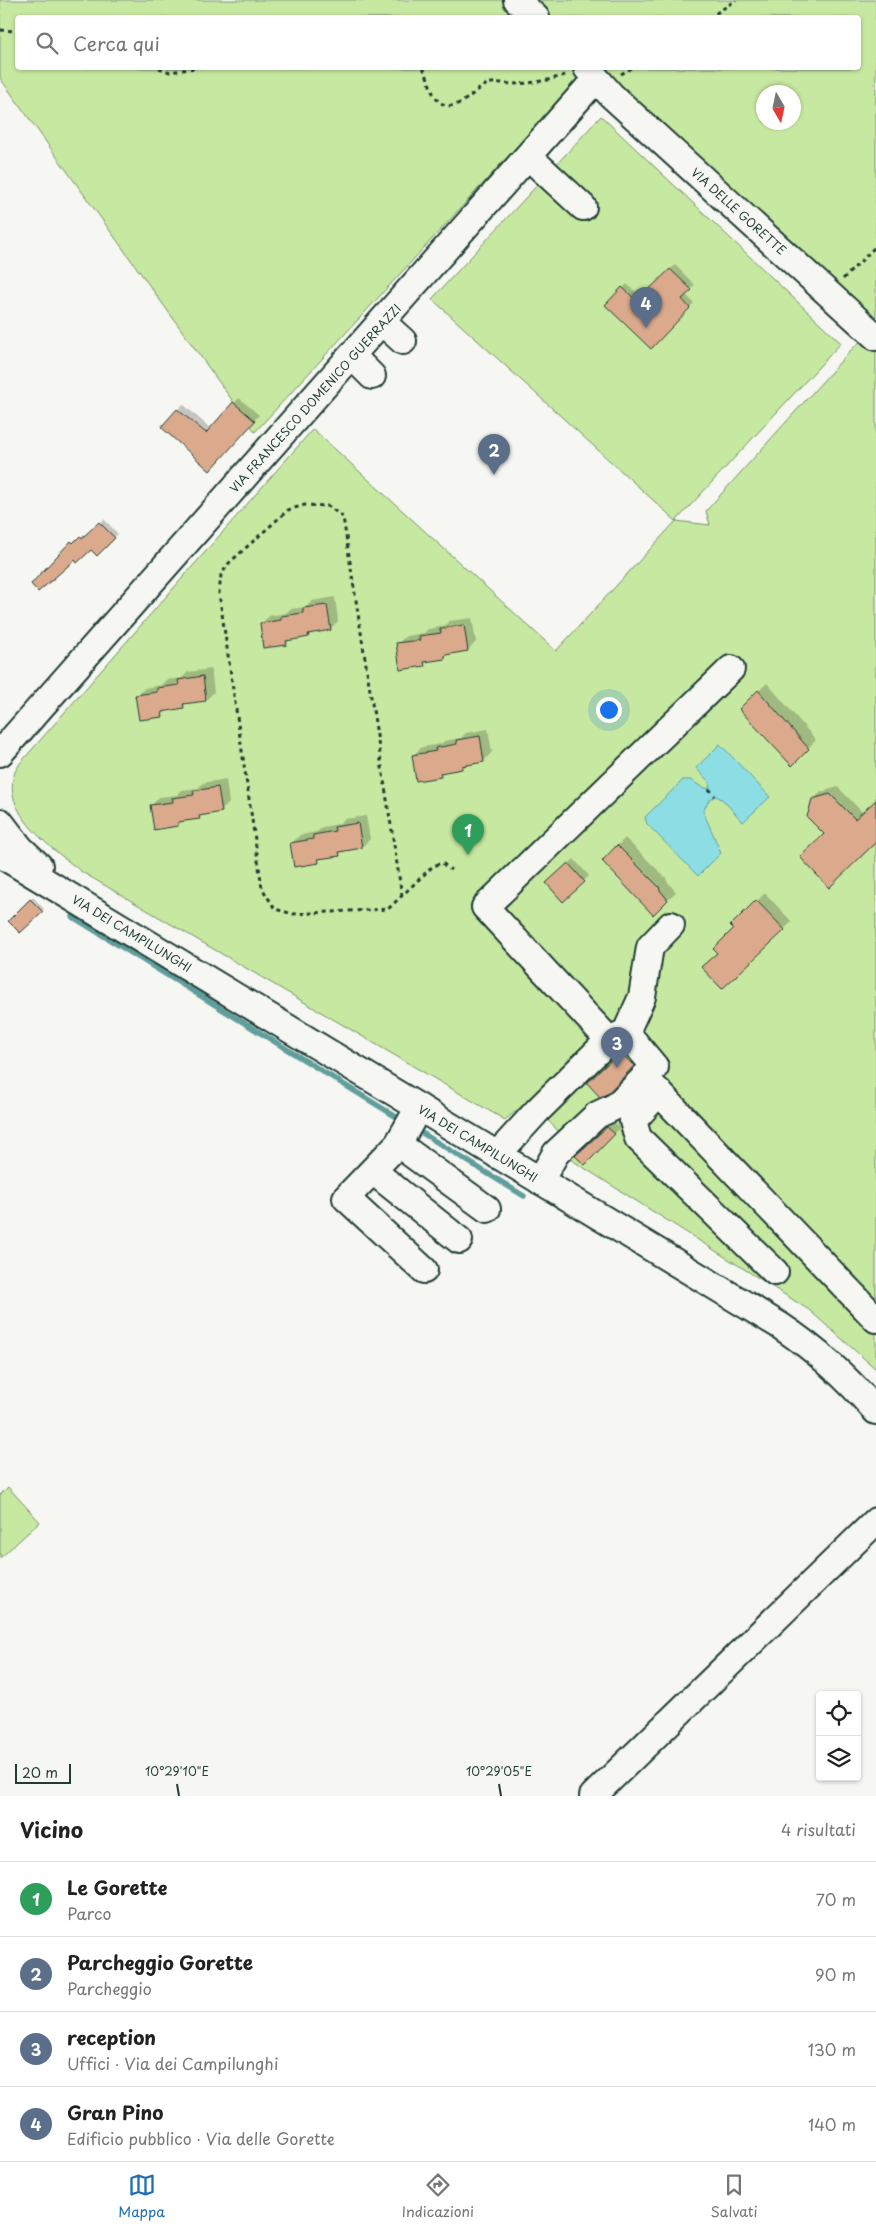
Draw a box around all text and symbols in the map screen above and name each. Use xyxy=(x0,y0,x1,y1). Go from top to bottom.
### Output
search box xyxy=(15,15,861,70)
icon: search xyxy=(33,29,61,57)
text: Cerca qui xyxy=(73,29,160,57)
north arrow xyxy=(756,85,801,130)
street label: VIA DELLE GORETTE xyxy=(687,163,791,259)
pin: 4 xyxy=(630,287,662,328)
street label: VIA FRANCESCO DOMENICO GUERRAZZI xyxy=(225,300,405,496)
pin: 2 xyxy=(478,434,510,475)
your location xyxy=(596,697,622,723)
pin: 1 xyxy=(452,814,484,855)
street label: VIA DEI CAMPILUNGHI xyxy=(69,890,195,976)
pin: 3 xyxy=(601,1027,633,1068)
street label: VIA DEI CAMPILUNGHI xyxy=(415,1100,541,1186)
map controls xyxy=(816,1691,861,1781)
button: locate xyxy=(816,1691,861,1736)
button: layers xyxy=(816,1736,861,1781)
scale bar xyxy=(15,1761,71,1784)
text: 20 m xyxy=(22,1762,58,1783)
text: 10°29'10"E xyxy=(145,1762,209,1780)
text: 10°29'05"E xyxy=(466,1762,532,1780)
text: Vicino xyxy=(20,1813,83,1845)
text: 4 risultati xyxy=(781,1817,856,1841)
text: Le Gorette xyxy=(67,1873,167,1901)
text: 1 xyxy=(32,1887,40,1911)
text: 70 m xyxy=(816,1887,856,1911)
text: Parco xyxy=(67,1901,111,1925)
text: Parcheggio Gorette xyxy=(67,1948,253,1976)
text: 2 xyxy=(30,1962,42,1986)
text: 90 m xyxy=(815,1962,856,1986)
text: Parcheggio xyxy=(67,1976,152,2000)
text: reception xyxy=(67,2023,156,2051)
text: 3 xyxy=(31,2037,41,2061)
text: 130 m xyxy=(808,2037,856,2061)
text: Uffici · Via dei Campilunghi xyxy=(67,2051,278,2075)
text: Gran Pino xyxy=(67,2098,163,2126)
text: 4 xyxy=(31,2112,41,2136)
text: 140 m xyxy=(808,2112,856,2136)
text: Edificio pubblico · Via delle Gorette xyxy=(67,2126,335,2150)
tab: Mappa xyxy=(118,2171,165,2222)
tab: Indicazioni xyxy=(402,2171,474,2222)
tab: Salvati xyxy=(711,2171,758,2222)

